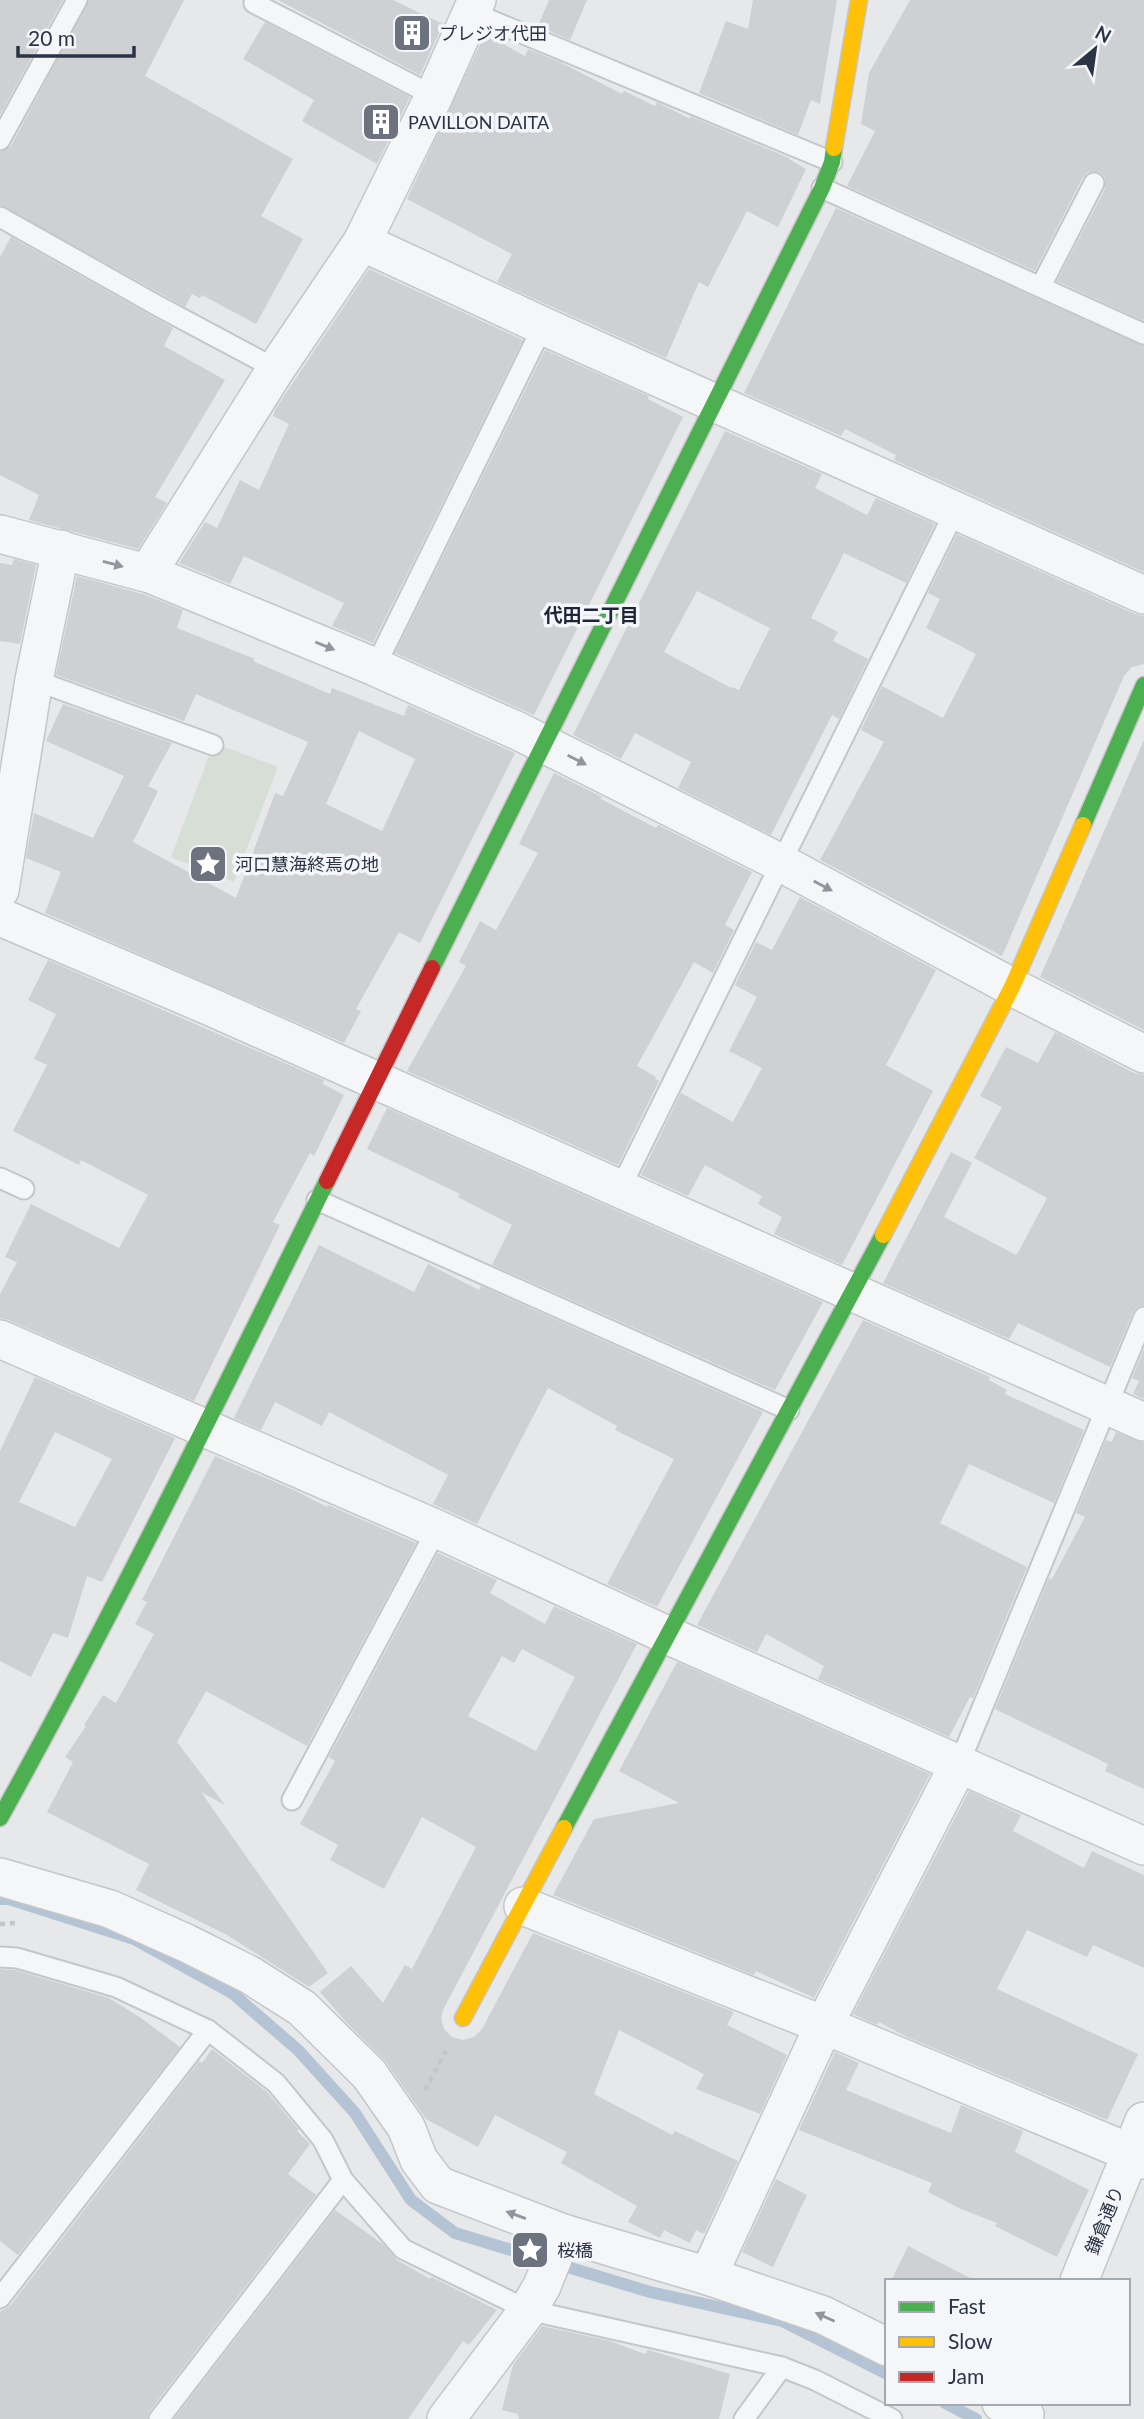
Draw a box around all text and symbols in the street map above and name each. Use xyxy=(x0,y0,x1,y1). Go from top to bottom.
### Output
building icon: プレジオ代田 xyxy=(391,12,433,54)
scale bar xyxy=(18,14,133,58)
north arrow xyxy=(1060,14,1130,84)
text: N xyxy=(1092,20,1115,47)
place label: プレジオ代田 xyxy=(439,22,547,44)
text: 20 m xyxy=(28,25,75,50)
building icon: PAVILLON DAITA xyxy=(360,101,402,143)
place label: PAVILLON DAITA xyxy=(408,111,550,133)
one-way arrow xyxy=(103,559,125,570)
district label: 代田二丁目 xyxy=(543,603,639,626)
one-way arrow xyxy=(315,641,336,652)
one-way arrow xyxy=(567,754,587,765)
place icon: 河口慧海終焉の地 xyxy=(187,843,229,885)
place label: 河口慧海終焉の地 xyxy=(235,853,379,875)
one-way arrow xyxy=(814,880,833,892)
street label: 鎌倉通り xyxy=(1080,2183,1128,2257)
one-way arrow xyxy=(506,2210,527,2221)
place icon: 桜橋 xyxy=(509,2229,551,2271)
place label: 桜橋 xyxy=(557,2239,593,2261)
legend xyxy=(885,2279,1130,2405)
text: Fast xyxy=(948,2293,986,2318)
one-way arrow xyxy=(815,2311,836,2322)
text: Slow xyxy=(948,2328,993,2353)
text: Jam xyxy=(948,2363,984,2388)

